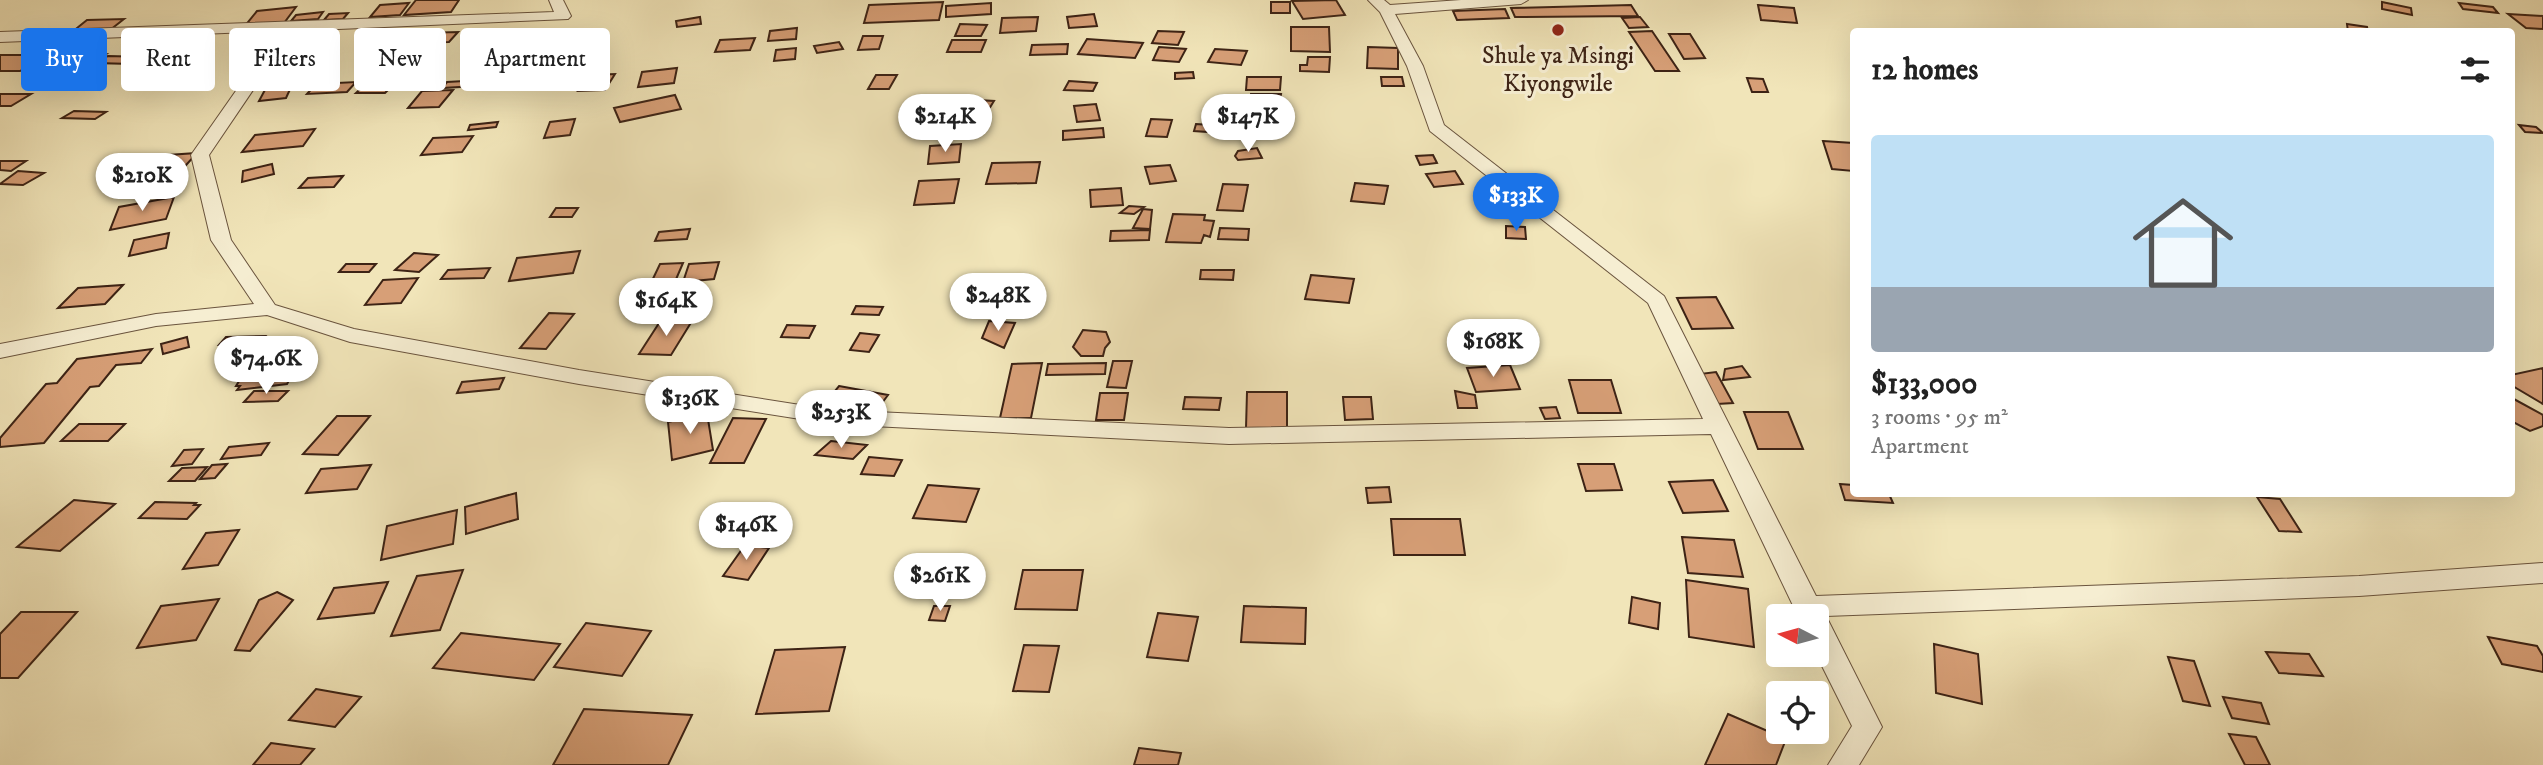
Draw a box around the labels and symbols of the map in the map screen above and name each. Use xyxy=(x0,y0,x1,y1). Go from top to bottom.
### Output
marker: Shule ya Msingi Kiyongwile xyxy=(1550,22,1566,38)
place label: Shule ya Msingi Kiyongwile xyxy=(1482,41,1634,99)
pin: $214K xyxy=(896,94,994,154)
pin: $147K xyxy=(1199,94,1297,154)
pin: $210K xyxy=(93,154,191,213)
pin: $133K xyxy=(1467,174,1565,233)
pin: $248K xyxy=(949,274,1047,333)
pin: $164K xyxy=(617,278,715,338)
pin: $168K xyxy=(1444,320,1542,379)
pin: $74.6K xyxy=(209,336,323,396)
pin: $136K xyxy=(641,376,739,436)
pin: $253K xyxy=(792,391,890,450)
pin: $146K xyxy=(697,503,795,562)
pin: $261K xyxy=(891,554,989,613)
north arrow xyxy=(1766,604,1829,667)

